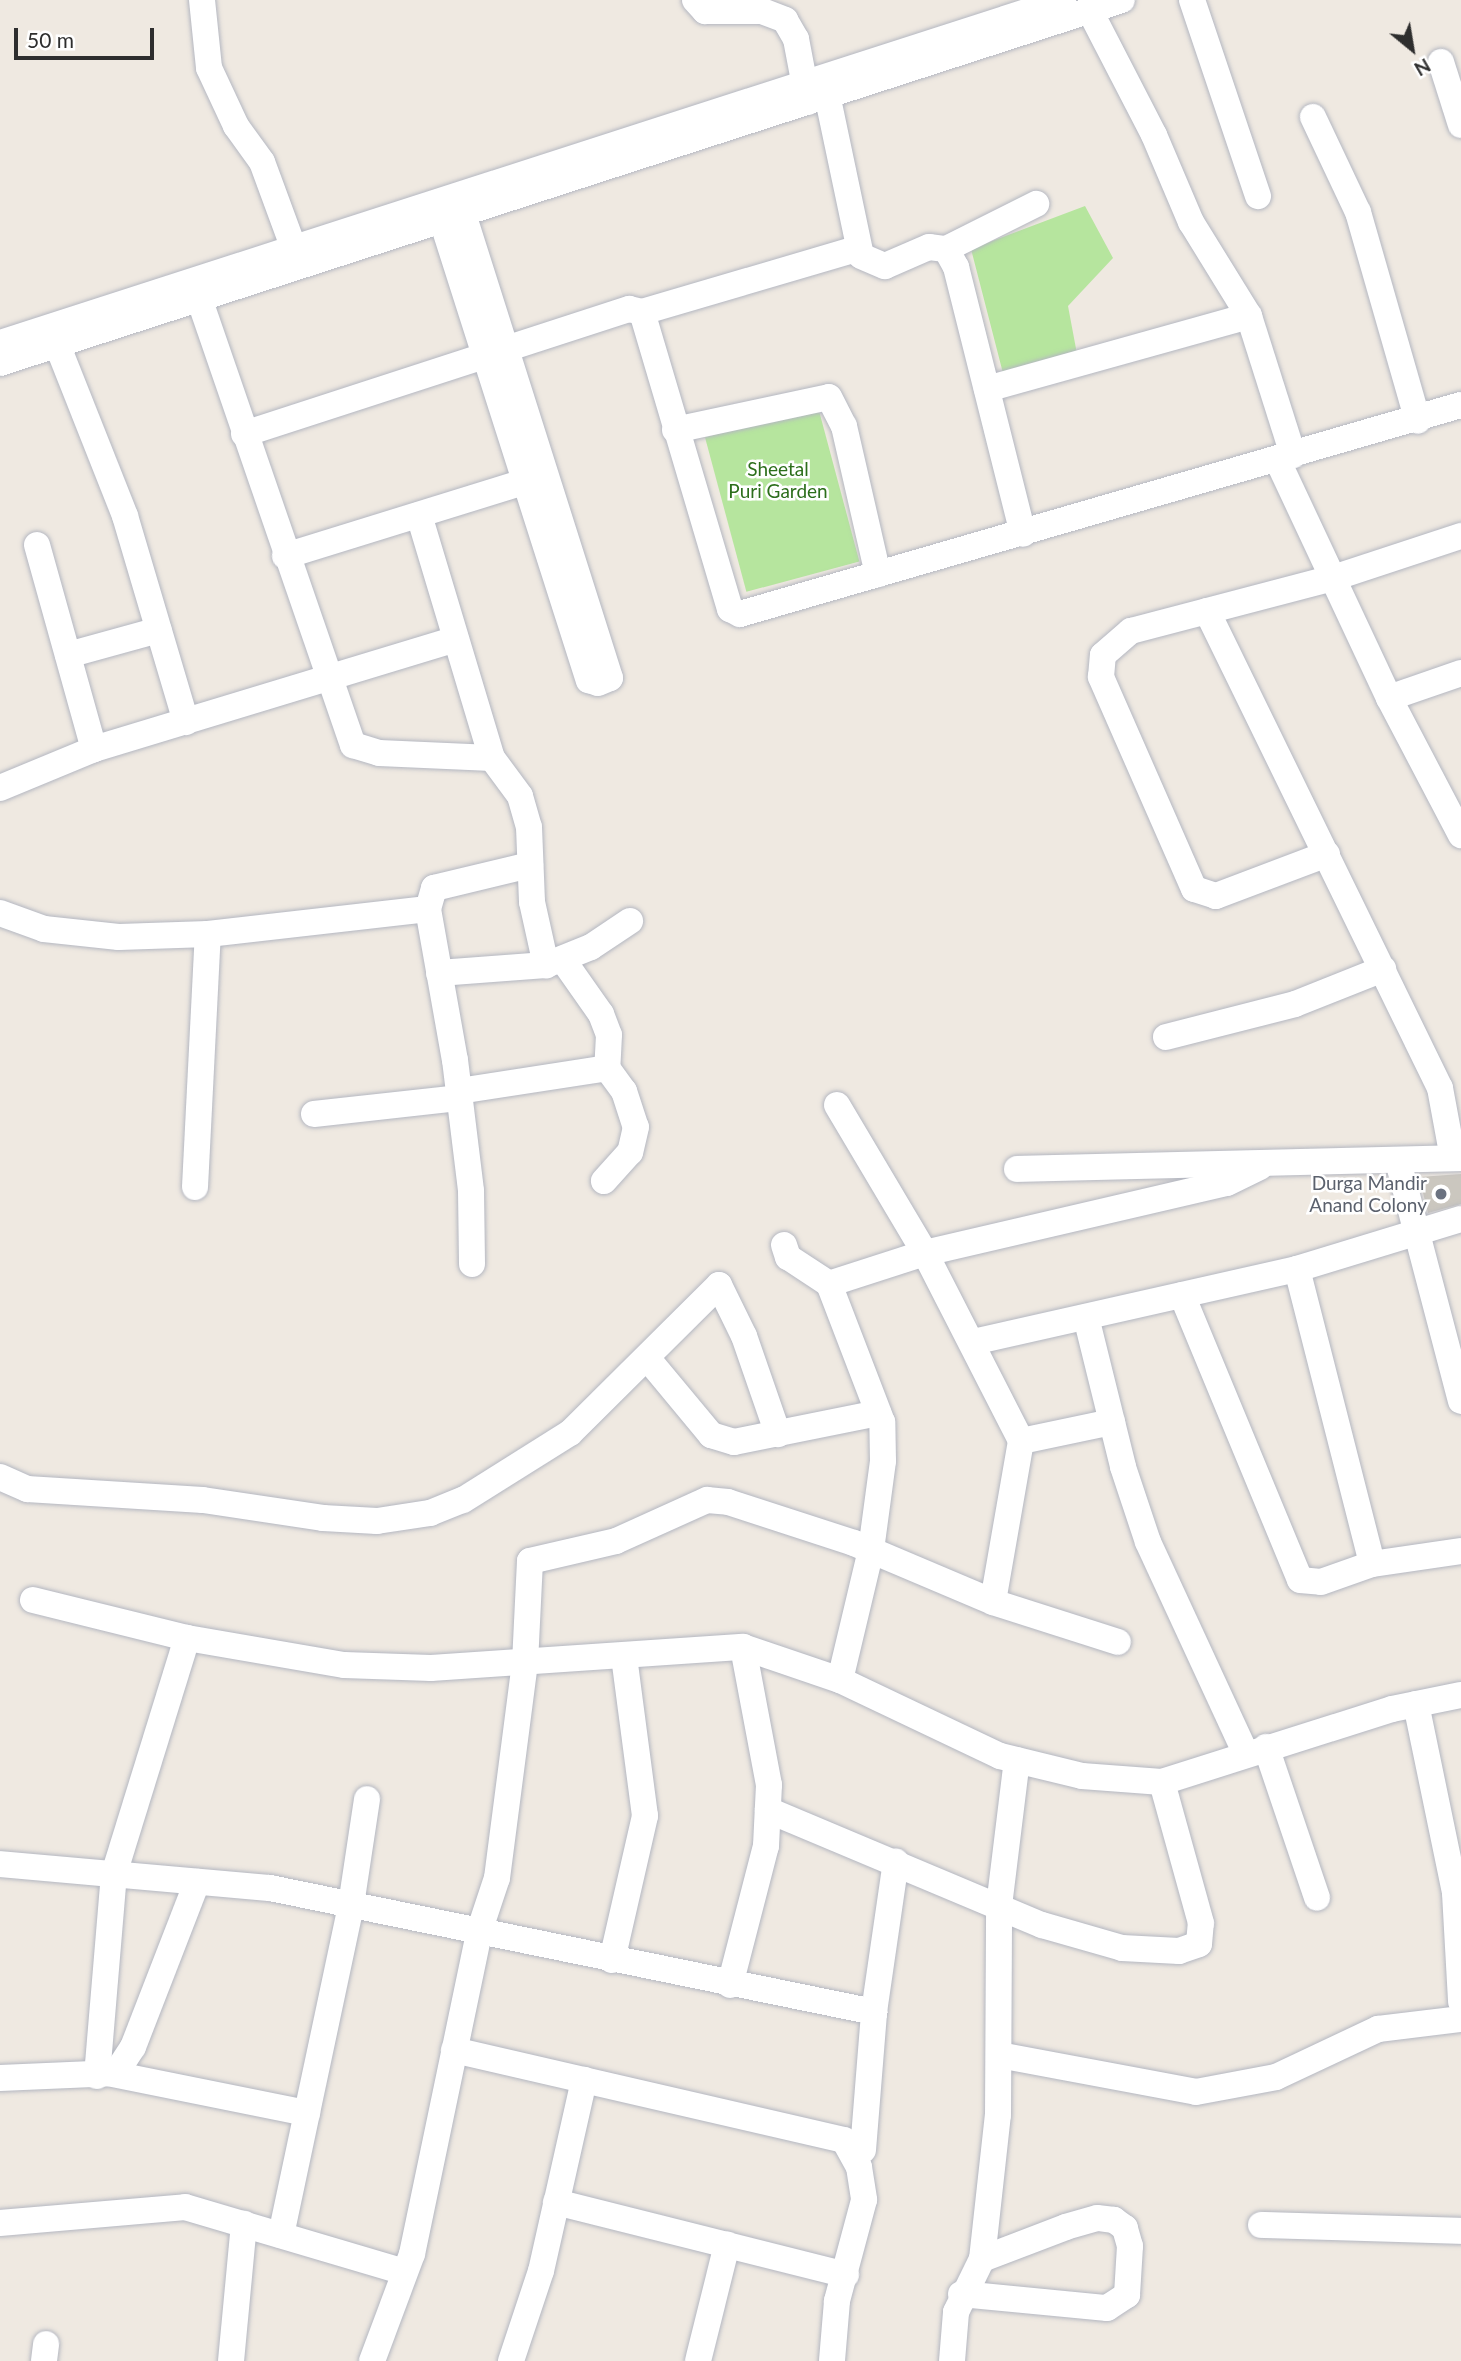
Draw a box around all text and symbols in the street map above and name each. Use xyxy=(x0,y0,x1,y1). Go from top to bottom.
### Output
scale bar xyxy=(18,14,158,58)
north arrow xyxy=(1377,14,1447,84)
text: 50 m xyxy=(27,27,74,52)
text: N xyxy=(1411,54,1435,81)
park label: Sheetal Puri Garden xyxy=(728,458,828,502)
place label: Durga Mandir Anand Colony xyxy=(1309,1172,1427,1216)
marker: Durga Mandir Anand Colony xyxy=(1433,1186,1449,1202)

